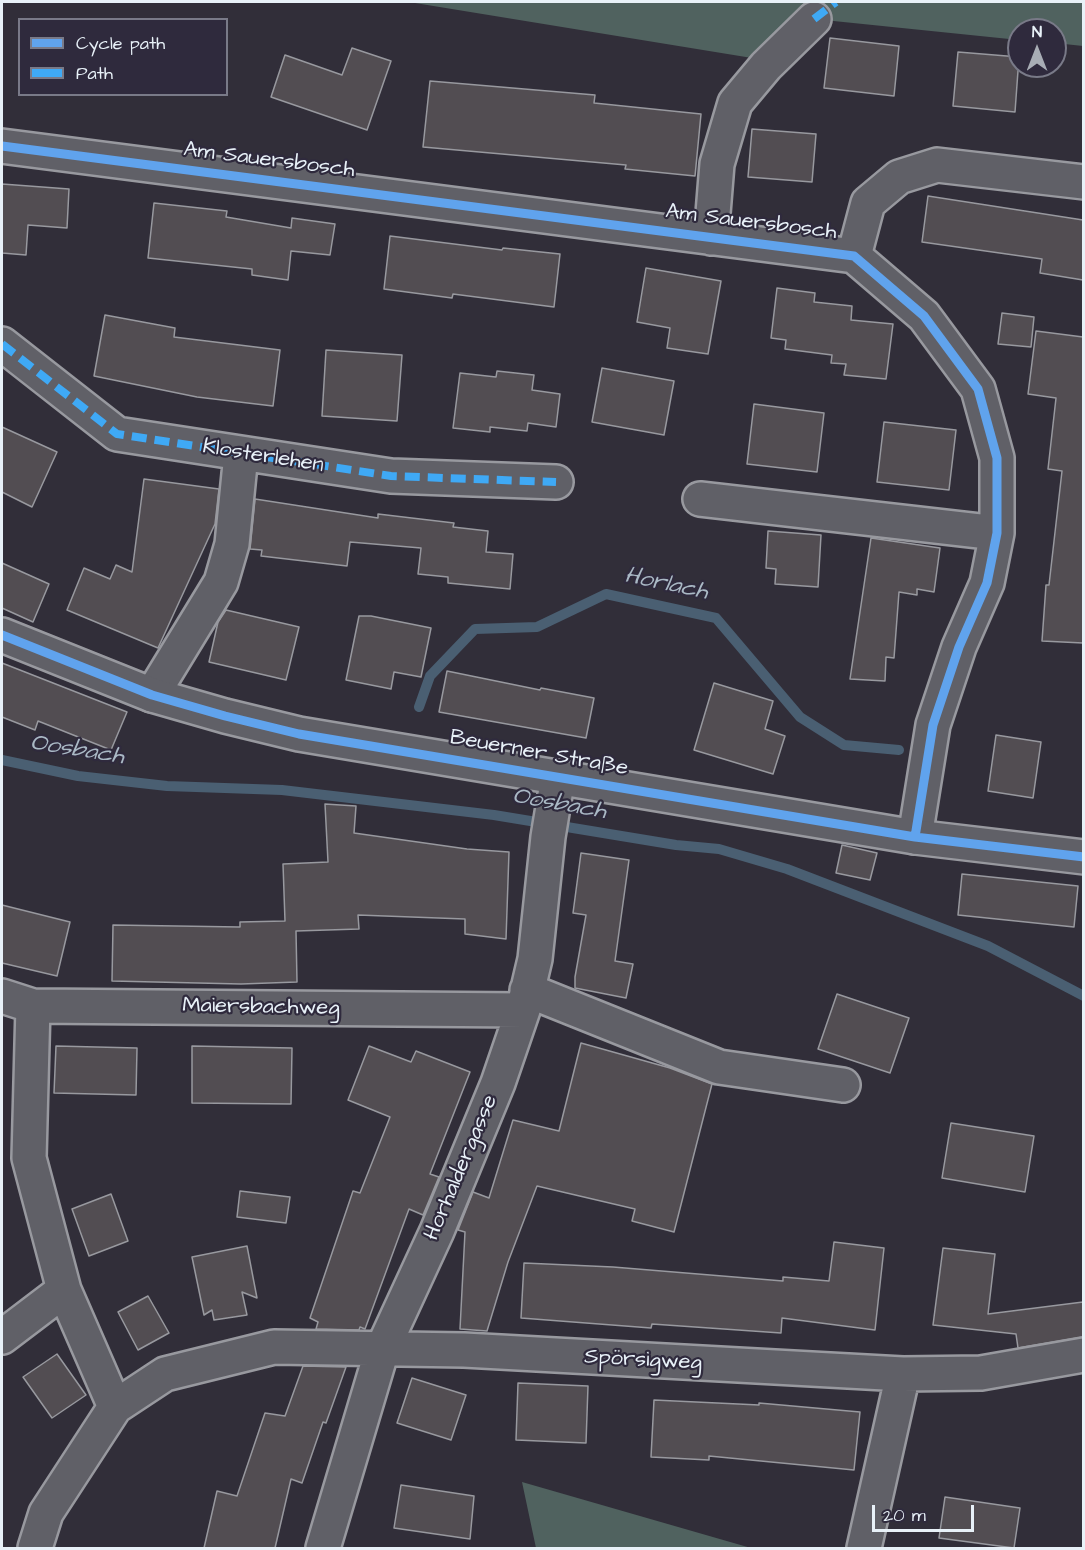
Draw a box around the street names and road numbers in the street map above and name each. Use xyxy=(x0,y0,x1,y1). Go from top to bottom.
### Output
street label: Am Sauersbosch xyxy=(182,137,356,185)
street label: Am Sauersbosch xyxy=(664,199,838,247)
street label: Klosterlehen xyxy=(201,434,325,480)
street label: Beuerner Straße xyxy=(448,725,630,783)
street label: Maiersbachweg xyxy=(182,993,340,1023)
street label: Horhaldergasse xyxy=(420,1091,504,1245)
street label: Spörsigweg xyxy=(584,1345,702,1377)

